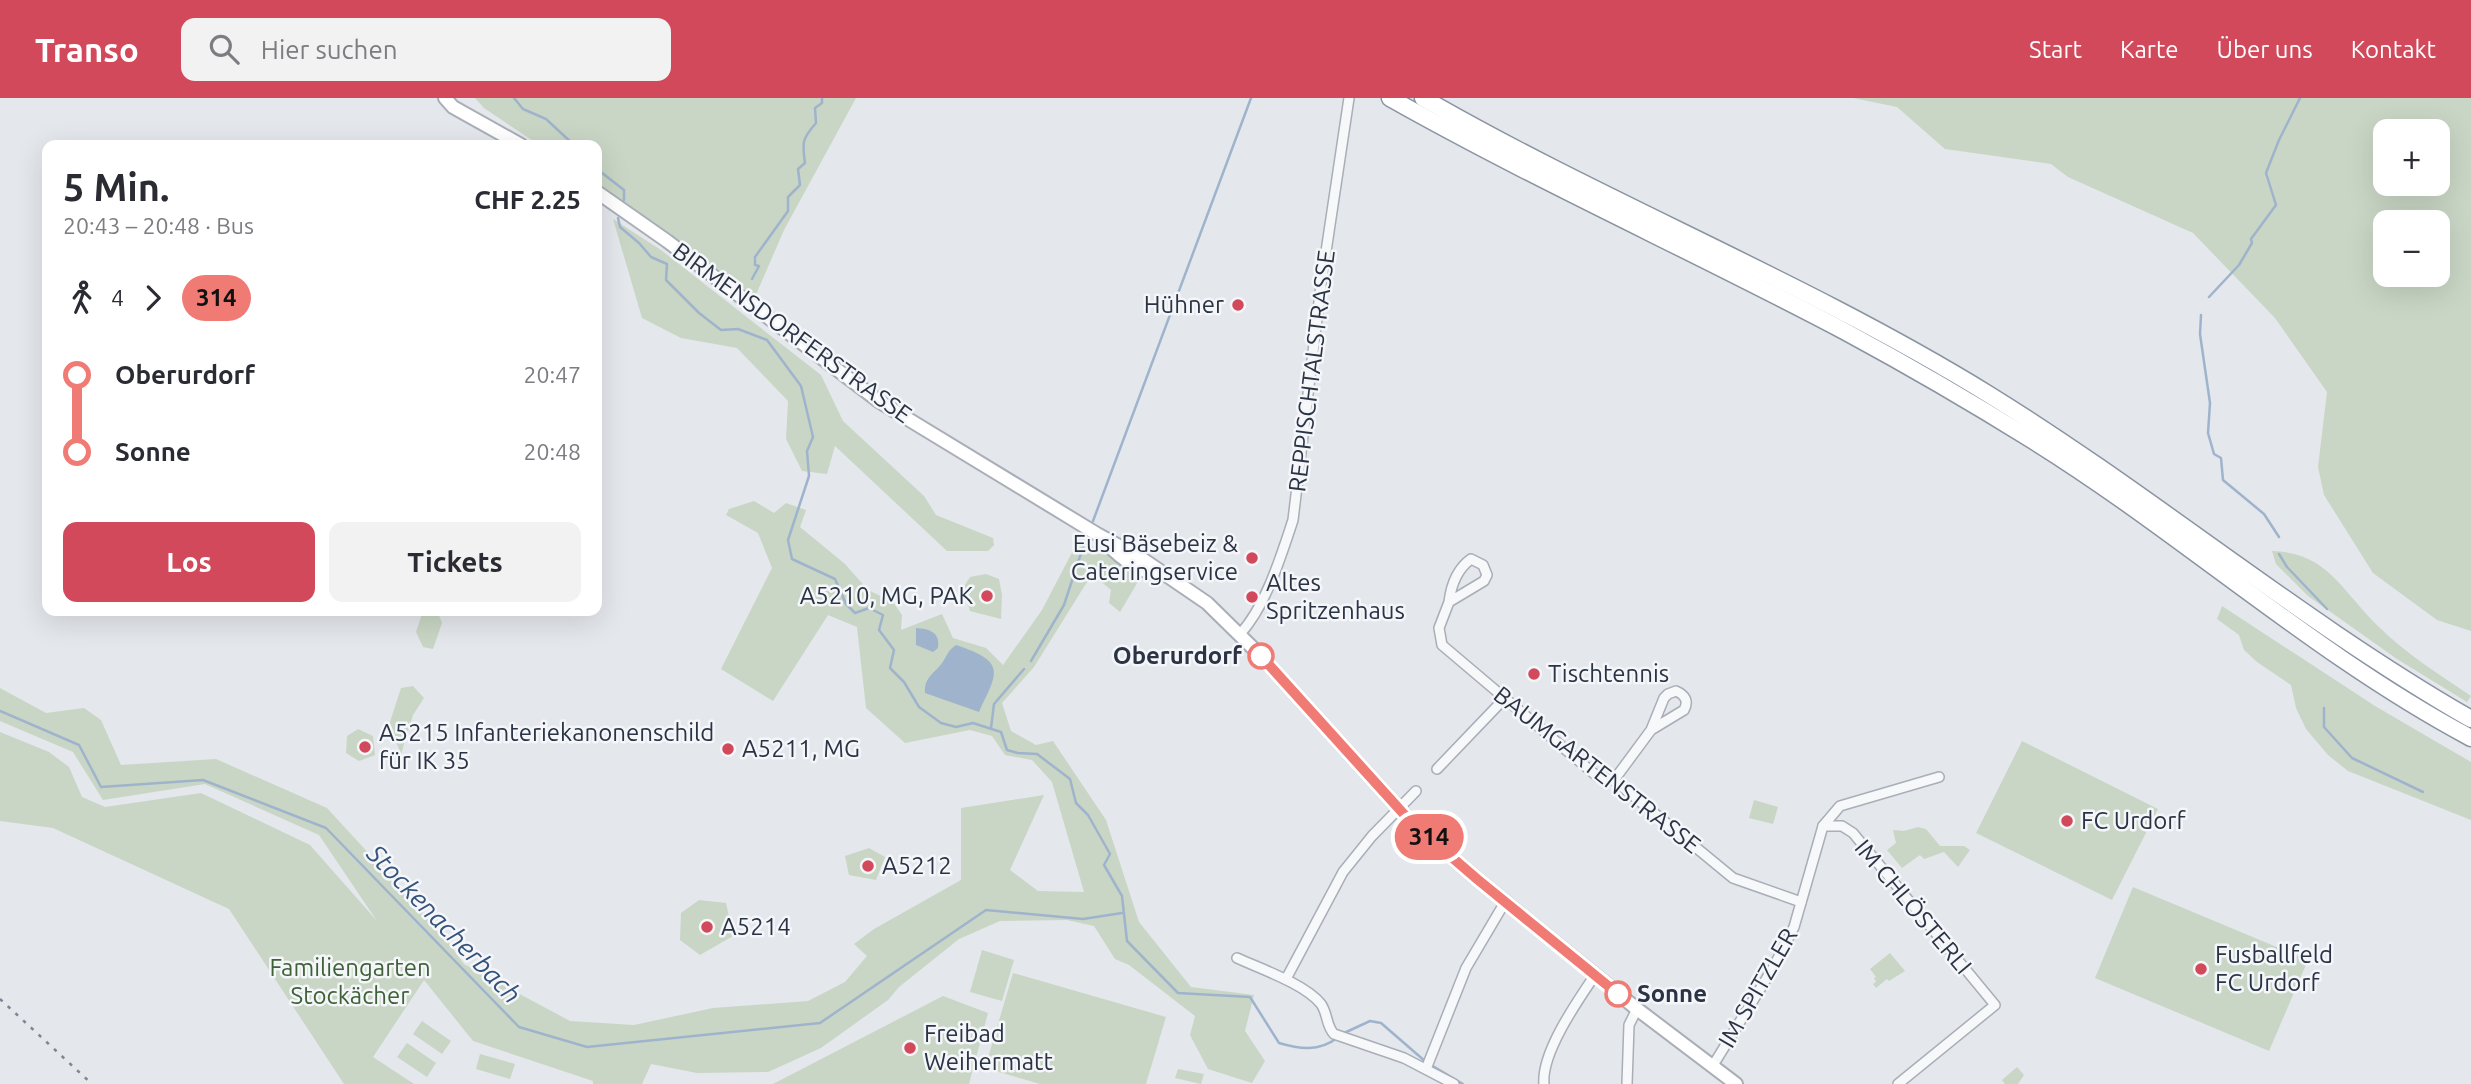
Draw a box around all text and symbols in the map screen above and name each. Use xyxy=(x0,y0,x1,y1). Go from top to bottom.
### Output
search box xyxy=(181,18,671,81)
icon: search xyxy=(205,30,243,68)
text: Transo xyxy=(35,31,139,68)
text: Hier suchen xyxy=(261,35,398,64)
text: Start xyxy=(2029,36,2082,63)
text: Karte xyxy=(2120,36,2179,63)
text: Über uns xyxy=(2217,36,2313,63)
text: Kontakt xyxy=(2351,36,2436,63)
map controls xyxy=(2373,119,2450,287)
button: + xyxy=(2373,119,2450,196)
text: 5 Min. xyxy=(63,166,169,208)
text: CHF 2.25 xyxy=(474,185,581,214)
button: − xyxy=(2373,210,2450,287)
text: 20:43 – 20:48 · Bus xyxy=(63,213,254,238)
street label: BIRMENSDORFERSTRASSE xyxy=(668,237,917,428)
street label: REPPISCHTALSTRASSE xyxy=(1283,248,1340,493)
icon: walk xyxy=(63,279,101,317)
icon: forward xyxy=(134,279,172,317)
text: 314 xyxy=(196,284,237,311)
text: 4 xyxy=(111,285,124,310)
place label: Hühner xyxy=(1144,291,1224,318)
marker: Hühner xyxy=(1230,297,1246,313)
text: Oberurdorf xyxy=(115,360,255,389)
text: 20:47 xyxy=(523,362,581,387)
text: Sonne xyxy=(115,437,191,466)
text: 20:48 xyxy=(523,439,581,464)
button: Los xyxy=(63,522,315,602)
button: Tickets xyxy=(329,522,581,602)
place label: Eusi Bäsebeiz & Cateringservice xyxy=(1071,530,1238,585)
marker: Eusi Bäsebeiz & Cateringservice xyxy=(1244,550,1260,566)
place label: Altes Spritzenhaus xyxy=(1266,569,1405,624)
place label: A5210, MG, PAK xyxy=(800,582,973,609)
marker: A5210, MG, PAK xyxy=(979,588,995,604)
marker: Altes Spritzenhaus xyxy=(1244,589,1260,605)
place label: Oberurdorf xyxy=(1113,642,1243,669)
marker: Oberurdorf xyxy=(1248,643,1274,669)
place label: Tischtennis xyxy=(1548,660,1669,687)
marker: Tischtennis xyxy=(1526,666,1542,682)
street label: BAUMGARTENSTRASSE xyxy=(1489,681,1706,859)
place label: A5215 Infanteriekanonenschild für IK 35 xyxy=(379,719,714,774)
place label: A5211, MG xyxy=(742,735,860,762)
marker: A5215 Infanteriekanonenschild für IK 35 xyxy=(357,739,373,755)
marker: A5211, MG xyxy=(720,741,736,757)
place label: FC Urdorf xyxy=(2081,807,2186,834)
marker: FC Urdorf xyxy=(2059,813,2075,829)
line badge: 314 xyxy=(1389,814,1469,860)
text: 314 xyxy=(1409,823,1449,850)
street label: IM CHLÖSTERLI xyxy=(1849,834,1977,979)
water label: Stockenacherbach xyxy=(361,838,527,1009)
place label: A5212 xyxy=(882,852,952,879)
marker: A5212 xyxy=(860,858,876,874)
place label: A5214 xyxy=(721,913,791,940)
marker: A5214 xyxy=(699,919,715,935)
street label: IM SPITZLER xyxy=(1713,923,1803,1052)
place label: Fusballfeld FC Urdorf xyxy=(2215,941,2333,996)
park label: Familiengarten Stockächer xyxy=(269,954,431,1009)
marker: Fusballfeld FC Urdorf xyxy=(2193,961,2209,977)
place label: Sonne xyxy=(1637,980,1707,1007)
marker: Sonne xyxy=(1605,981,1631,1007)
place label: Freibad Weihermatt xyxy=(924,1020,1053,1075)
marker: Freibad Weihermatt xyxy=(902,1040,918,1056)

